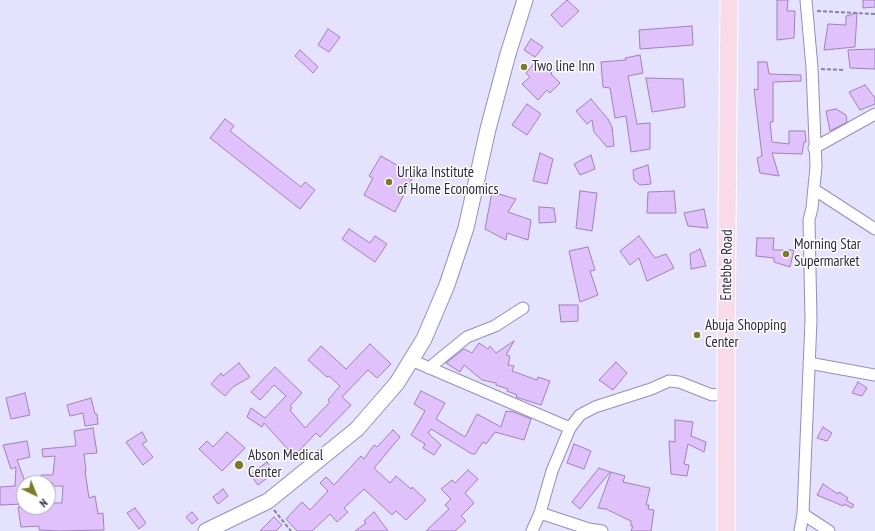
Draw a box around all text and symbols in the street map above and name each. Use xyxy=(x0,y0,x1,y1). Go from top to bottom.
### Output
place label: Two line Inn xyxy=(532,58,595,76)
marker: Two line Inn xyxy=(519,62,529,72)
place label: Urlika Institute of Home Economics xyxy=(397,164,499,199)
marker: Urlika Institute of Home Economics xyxy=(384,177,394,187)
street label: Entebbe Road xyxy=(717,229,737,301)
place label: Morning Star Supermarket xyxy=(794,236,861,271)
marker: Morning Star Supermarket xyxy=(781,249,791,259)
place label: Abuja Shopping Center xyxy=(705,317,786,352)
marker: Abuja Shopping Center xyxy=(692,330,702,340)
place label: Abson Medical Center xyxy=(248,447,323,482)
marker: Abson Medical Center xyxy=(233,459,245,471)
north arrow xyxy=(16,475,56,515)
text: N xyxy=(37,496,50,510)

